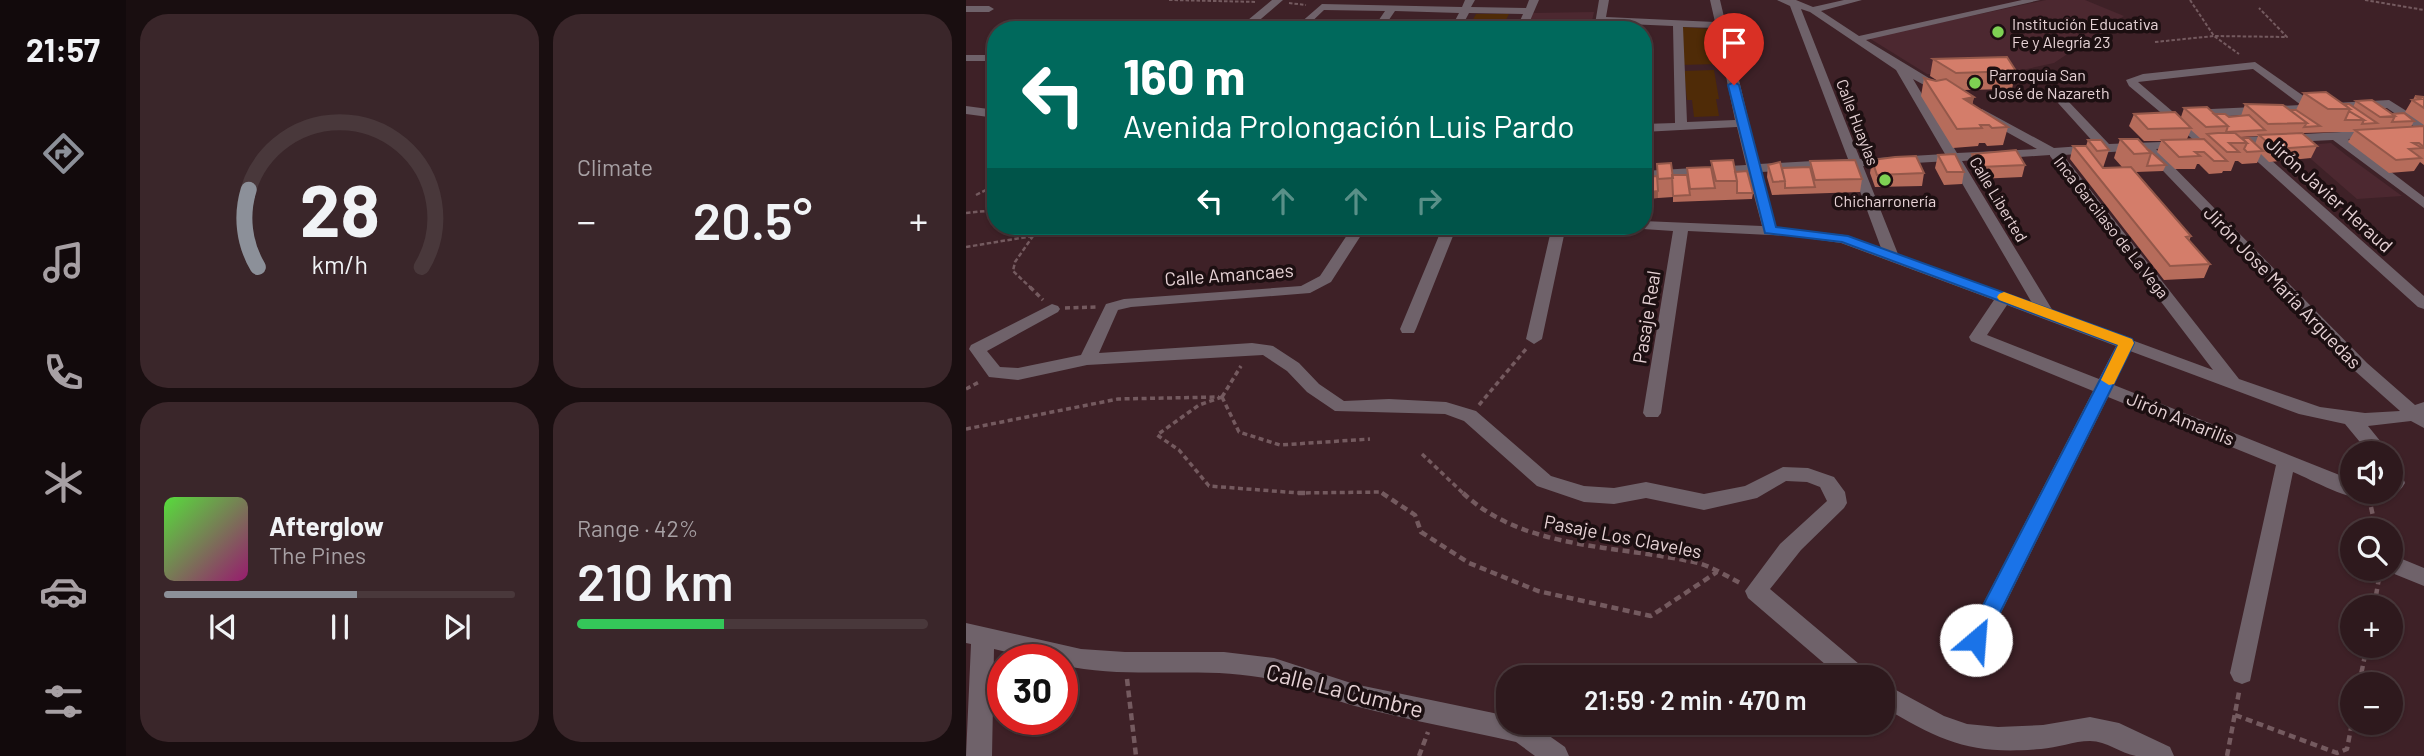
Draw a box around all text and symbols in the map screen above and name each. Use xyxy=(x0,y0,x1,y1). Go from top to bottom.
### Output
pin xyxy=(1704,13,1764,85)
place label: Institución Educativa Fe y Alegría 23 xyxy=(2012,14,2158,51)
icon: arrive xyxy=(1715,24,1753,62)
marker: Institución Educativa Fe y Alegría 23 xyxy=(1990,24,2006,40)
text: 21:57 xyxy=(26,30,100,68)
text: 160 m xyxy=(1123,46,1245,105)
icon: left xyxy=(1008,49,1099,140)
place label: Parroquia San José de Nazareth xyxy=(1989,65,2110,102)
marker: Parroquia San José de Nazareth xyxy=(1967,75,1983,91)
street label: Calle Huaylas xyxy=(1833,76,1883,168)
text: Avenida Prolongación Luis Pardo xyxy=(1123,106,1575,144)
icon: directions xyxy=(39,129,88,178)
street label: Jirón Javier Heraud xyxy=(2262,131,2398,257)
street label: Inca Garcilaso de La Vega xyxy=(2051,152,2173,302)
text: Climate xyxy=(577,153,653,181)
street label: Calle Liberted xyxy=(1966,153,2032,245)
text: 28 xyxy=(299,164,380,252)
marker: Chicharronería xyxy=(1877,172,1893,188)
icon: left xyxy=(1191,182,1229,220)
icon: ahead xyxy=(1264,182,1302,220)
icon: ahead xyxy=(1337,182,1375,220)
icon: right xyxy=(1410,182,1448,220)
text: 20.5° xyxy=(693,188,812,250)
place label: Chicharronería xyxy=(1834,191,1936,210)
text: − xyxy=(577,197,596,243)
text: + xyxy=(909,197,928,243)
street label: Jirón Jose María Arguedas xyxy=(2199,201,2367,373)
icon: music xyxy=(39,238,88,287)
text: km/h xyxy=(311,249,368,279)
street label: Calle Amancaes xyxy=(1164,258,1294,290)
street label: Pasaje Real xyxy=(1627,269,1665,365)
icon: phone xyxy=(39,348,88,397)
street label: Jirón Amarilis xyxy=(2124,386,2238,450)
map controls xyxy=(2340,441,2403,735)
button: sound xyxy=(2340,441,2403,504)
icon: climate xyxy=(39,458,88,507)
street label: Pasaje Los Claveles xyxy=(1542,509,1704,563)
text: Afterglow xyxy=(269,510,384,541)
text: Range · 42% xyxy=(577,514,698,542)
button: search xyxy=(2340,518,2403,581)
text: The Pines xyxy=(269,541,366,569)
text: 210 km xyxy=(577,549,734,611)
icon: car xyxy=(39,567,88,616)
button: + xyxy=(2340,595,2403,658)
position arrow xyxy=(1939,603,2013,677)
icon: previous xyxy=(204,608,242,646)
icon: pause xyxy=(321,608,359,646)
icon: next xyxy=(438,608,476,646)
speed limit sign: 30 xyxy=(987,644,1078,735)
street label: Calle La Cumbre xyxy=(1264,657,1426,723)
button: − xyxy=(2340,672,2403,735)
icon: filters xyxy=(39,677,88,726)
text: 21:59 · 2 min · 470 m xyxy=(1584,684,1807,715)

